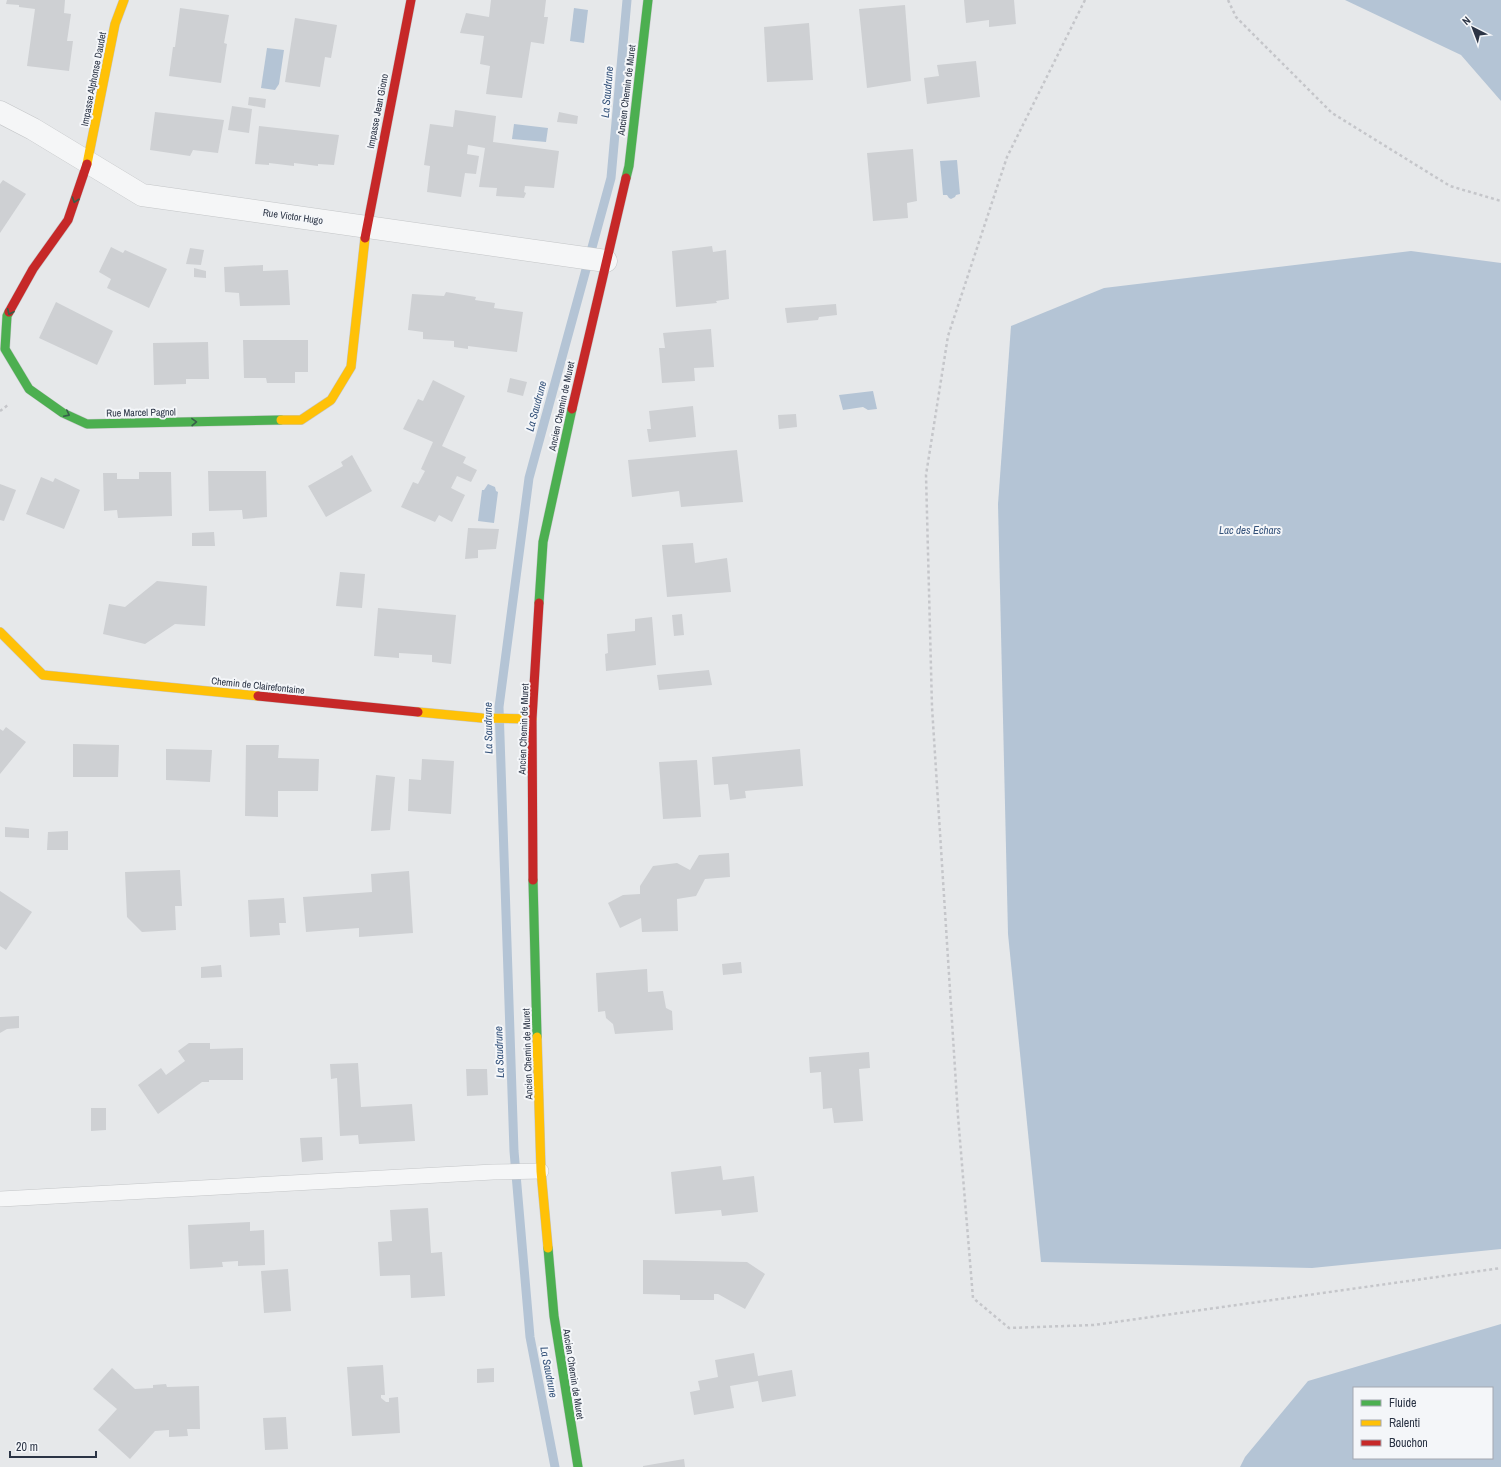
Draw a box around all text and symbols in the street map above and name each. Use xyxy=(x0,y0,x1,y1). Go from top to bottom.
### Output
north arrow xyxy=(1453,8,1493,48)
text: N xyxy=(1459,13,1473,28)
street label: Impasse Alphonse Daudet xyxy=(78,30,109,127)
street label: Ancien Chemin de Muret xyxy=(614,43,639,137)
water label: La Saudrune xyxy=(598,66,616,118)
street label: Impasse Jean Giono xyxy=(364,72,391,149)
one-way arrow xyxy=(71,196,79,203)
street label: Rue Victor Hugo xyxy=(262,206,324,227)
one-way arrow xyxy=(7,307,15,315)
street label: Ancien Chemin de Muret xyxy=(545,359,577,453)
water label: La Saudrune xyxy=(523,379,549,433)
street label: Rue Marcel Pagnol xyxy=(106,405,176,420)
one-way arrow xyxy=(62,409,70,417)
one-way arrow xyxy=(191,418,197,426)
water label: Lac des Echars xyxy=(1219,523,1282,537)
street label: Chemin de Clairefontaine xyxy=(211,674,306,697)
street label: Ancien Chemin de Muret xyxy=(515,683,532,776)
water label: La Saudrune xyxy=(481,702,495,754)
street label: Ancien Chemin de Muret xyxy=(519,1007,536,1101)
water label: La Saudrune xyxy=(491,1026,507,1078)
street label: Ancien Chemin de Muret xyxy=(560,1327,587,1421)
water label: La Saudrune xyxy=(537,1345,561,1399)
legend xyxy=(1353,1387,1493,1459)
text: Fluide xyxy=(1389,1395,1416,1411)
text: Ralenti xyxy=(1389,1415,1420,1431)
scale bar xyxy=(10,1433,96,1459)
text: Bouchon xyxy=(1389,1435,1428,1451)
text: 20 m xyxy=(16,1439,38,1455)

